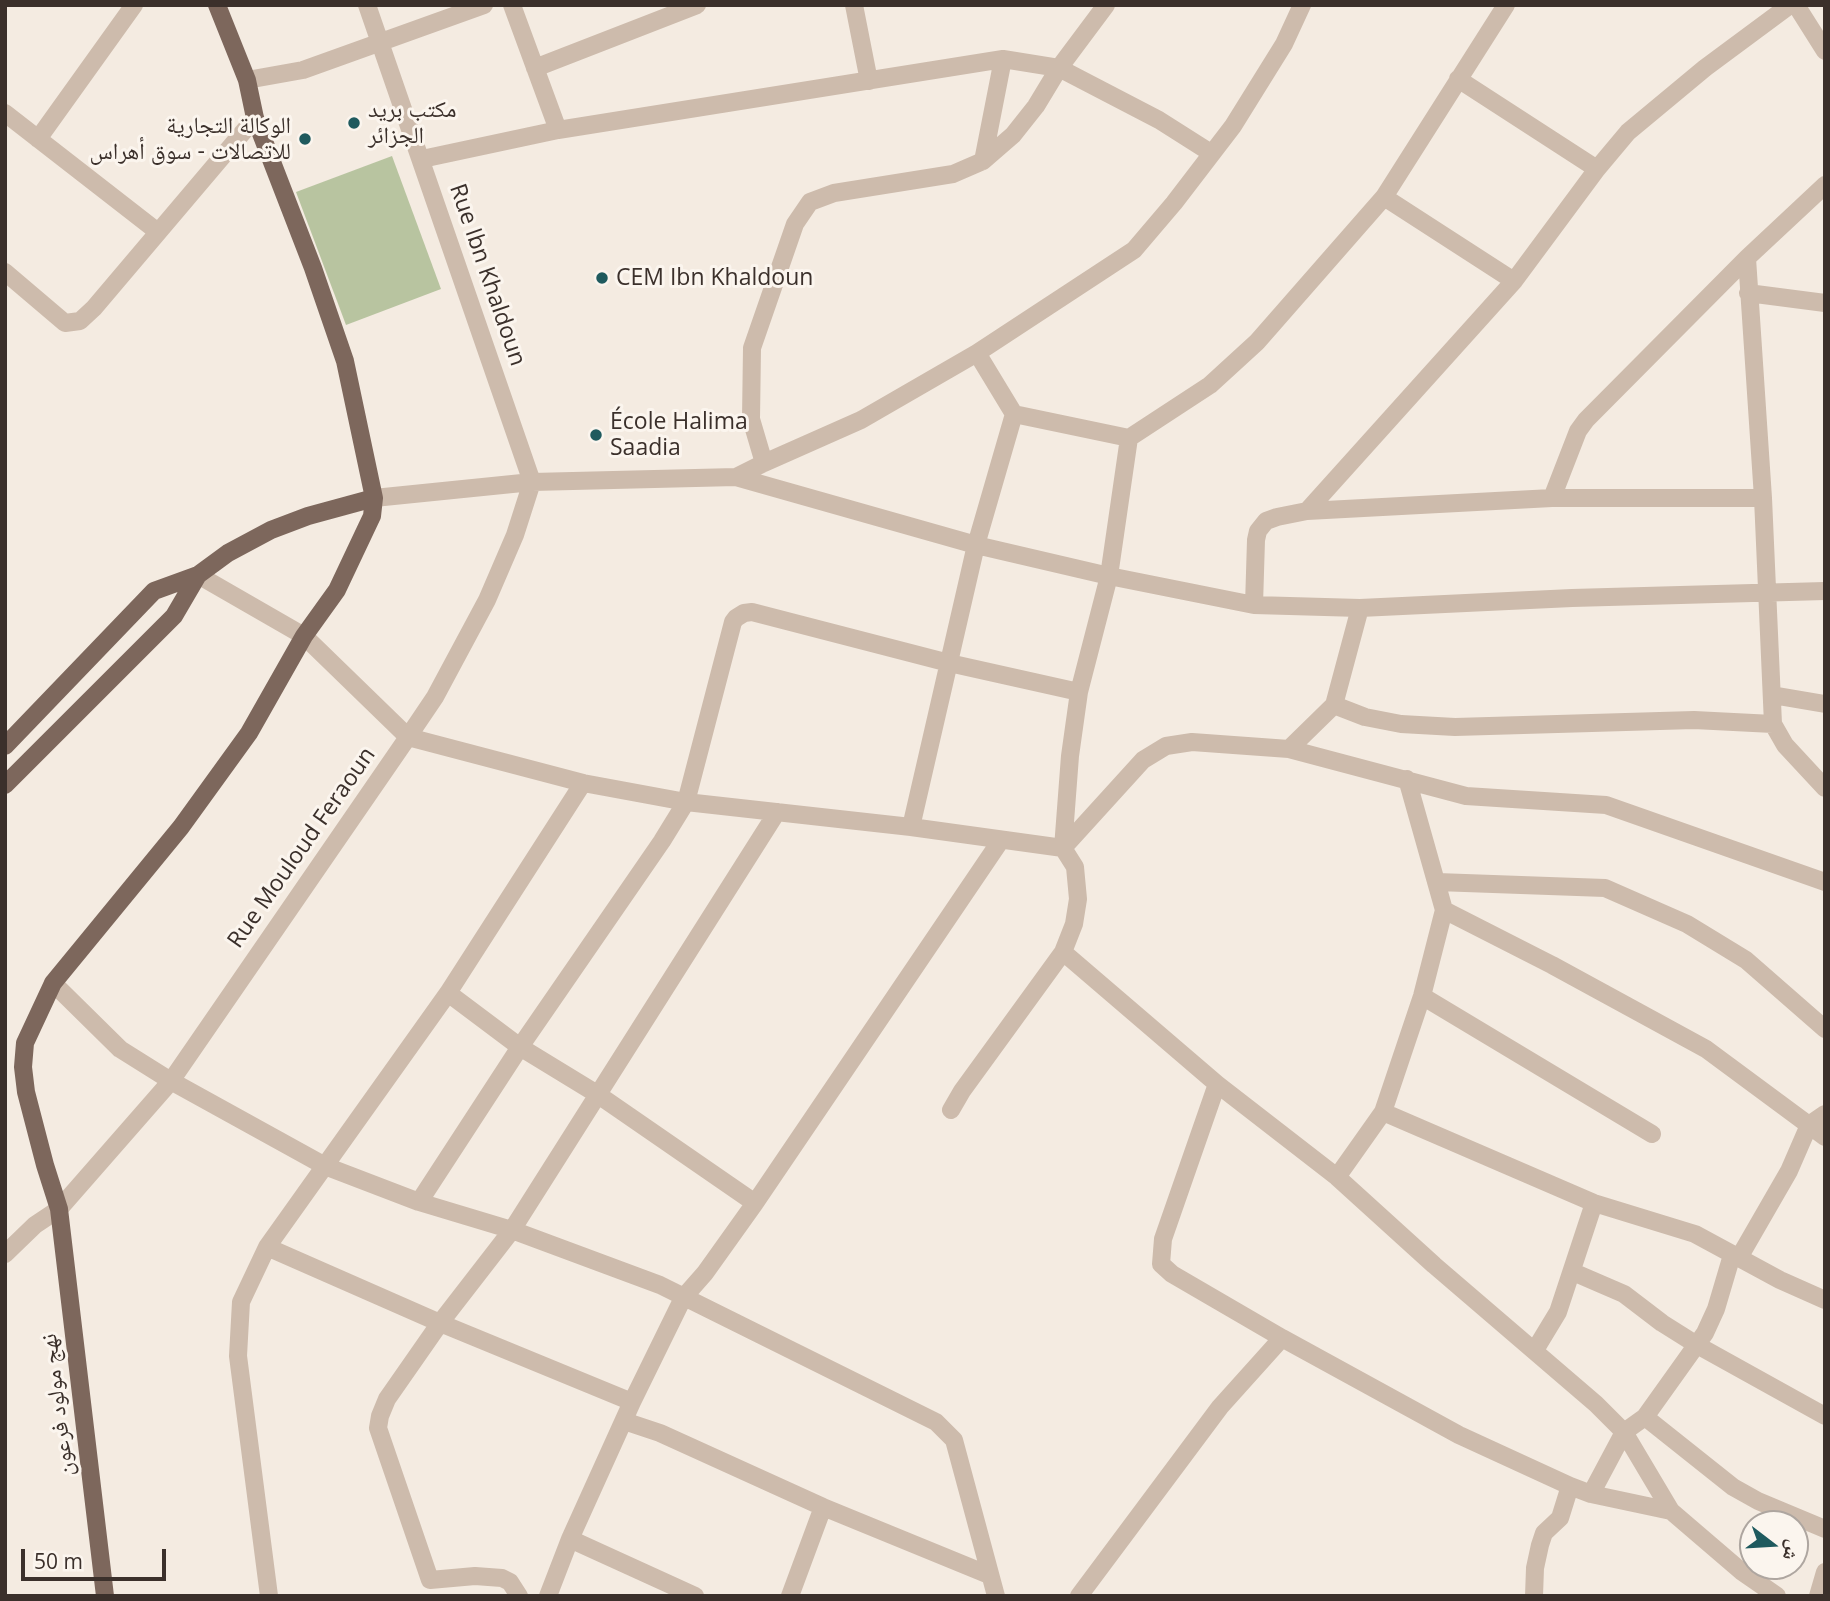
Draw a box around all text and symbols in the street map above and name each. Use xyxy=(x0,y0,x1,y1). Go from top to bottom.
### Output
place label: مكتب بريد الجزائر xyxy=(368,96,456,150)
place label: الوكالة التجارية للاتصالات - سوق أهراس xyxy=(89,112,291,166)
marker: مكتب بريد الجزائر xyxy=(346,115,362,131)
marker: الوكالة التجارية للاتصالات - سوق أهراس xyxy=(297,131,313,147)
street label: Rue Ibn Khaldoun xyxy=(443,180,531,370)
place label: CEM Ibn Khaldoun xyxy=(616,264,813,292)
marker: CEM Ibn Khaldoun xyxy=(594,270,610,286)
place label: École Halima Saadia xyxy=(610,408,748,462)
marker: École Halima Saadia xyxy=(588,427,604,443)
street label: Rue Mouloud Feraoun xyxy=(222,742,382,954)
street label: نهج مولود فرعون xyxy=(36,1332,80,1478)
north arrow xyxy=(1739,1510,1809,1580)
scale bar xyxy=(24,1534,170,1578)
text: ش xyxy=(1777,1537,1808,1564)
text: 50 m xyxy=(34,1547,83,1575)

